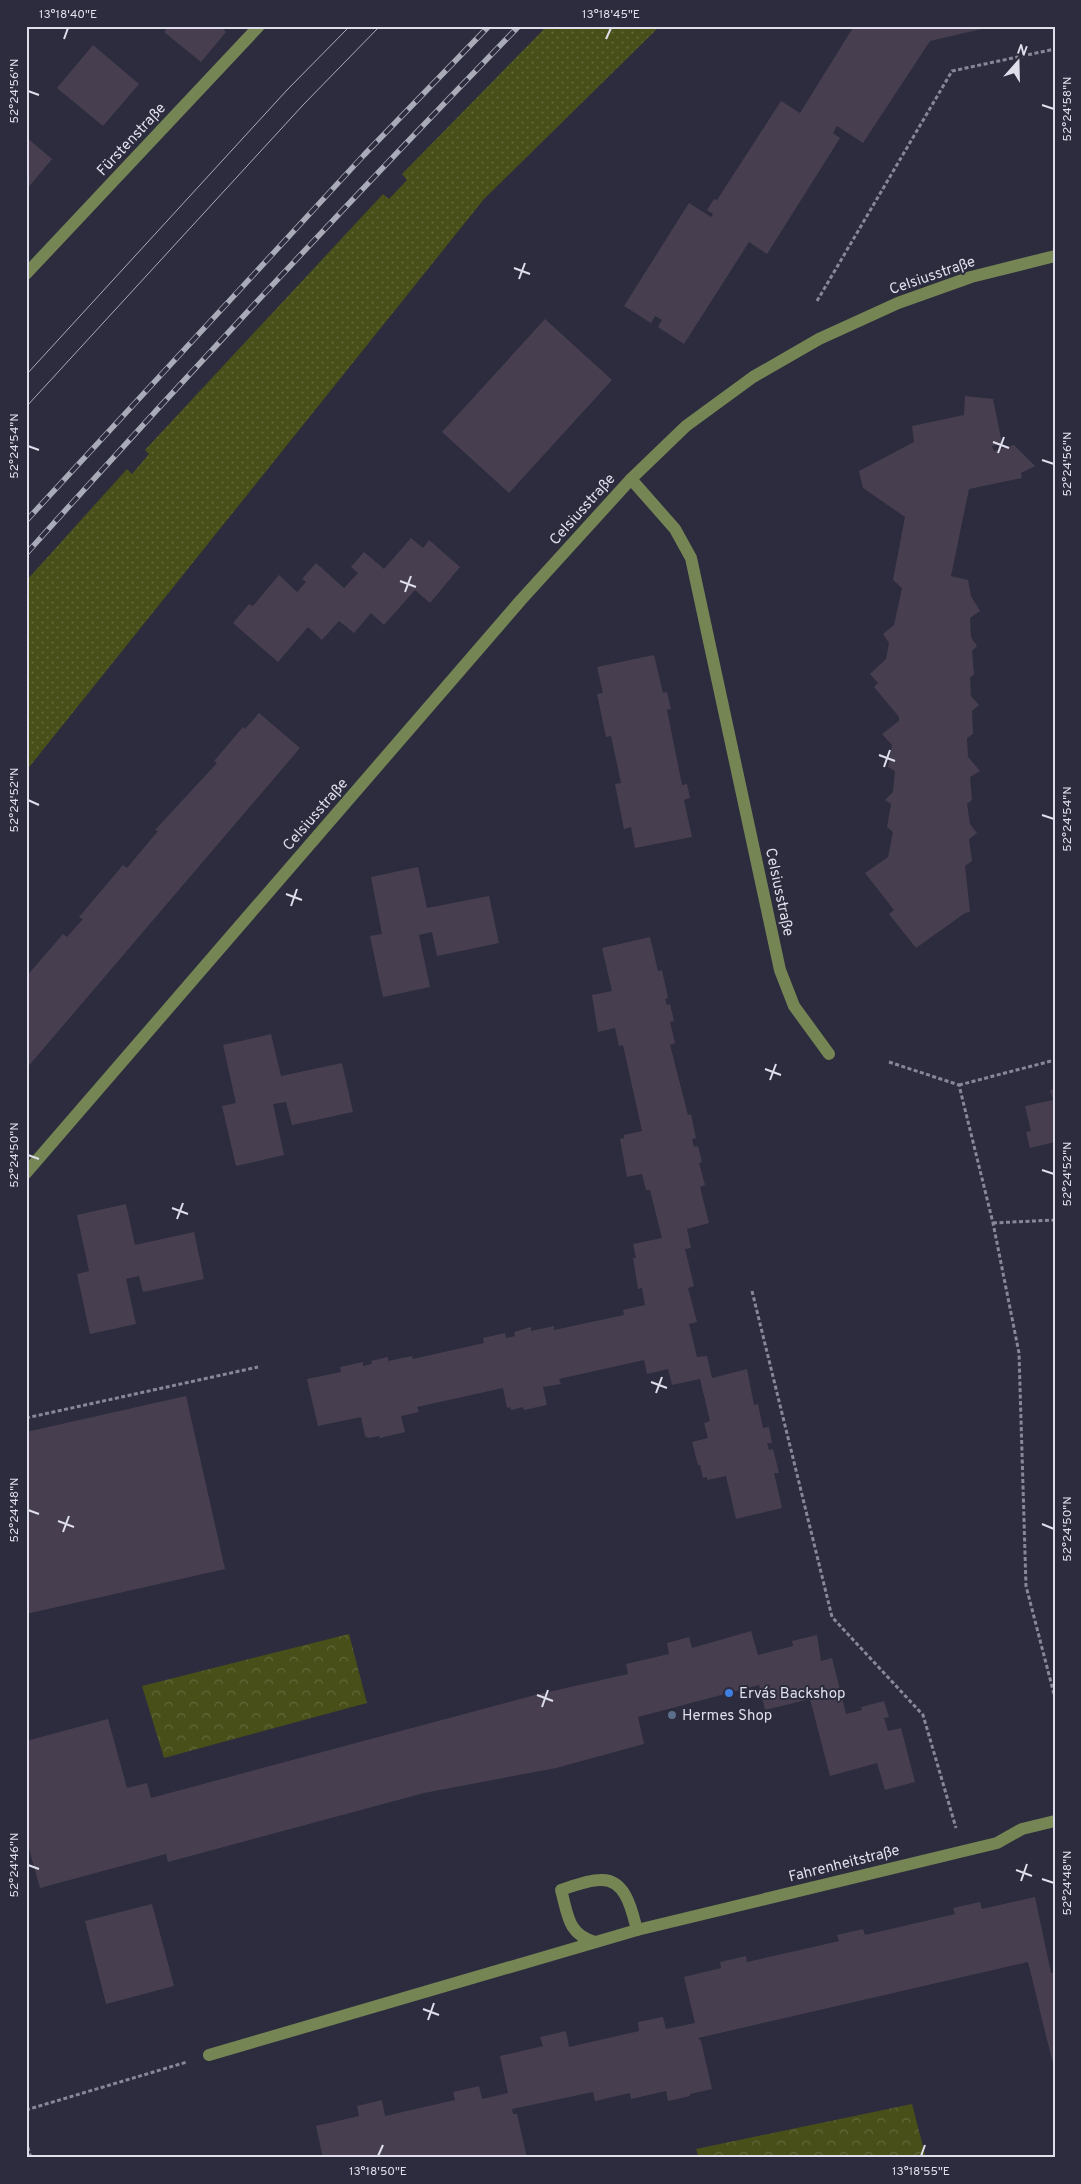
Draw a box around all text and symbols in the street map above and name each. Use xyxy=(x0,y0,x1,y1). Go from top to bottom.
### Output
text: 13°18'40"E xyxy=(39,7,97,23)
text: 13°18'45"E xyxy=(582,7,640,23)
north arrow xyxy=(994,38,1044,88)
text: N xyxy=(1014,41,1030,61)
text: 52°24'56"N xyxy=(7,59,23,123)
text: 52°24'58"N xyxy=(1060,76,1076,142)
street label: Fürstenstraße xyxy=(93,100,171,181)
street label: Celsiusstraße xyxy=(887,253,978,300)
text: 52°24'54"N xyxy=(7,413,23,479)
text: 52°24'56"N xyxy=(1060,432,1076,496)
street label: Celsiusstraße xyxy=(546,470,620,550)
text: 52°24'52"N xyxy=(7,768,23,832)
street label: Celsiusstraße xyxy=(279,775,353,855)
text: 52°24'54"N xyxy=(1060,786,1076,852)
street label: Celsiusstraße xyxy=(760,846,797,938)
text: 52°24'50"N xyxy=(7,1122,23,1188)
text: 52°24'52"N xyxy=(1060,1142,1076,1206)
text: 52°24'48"N xyxy=(7,1477,23,1543)
text: 52°24'50"N xyxy=(1060,1496,1076,1562)
place label: Erva´s Backshop xyxy=(739,1685,845,1704)
marker: Erva´s Backshop xyxy=(723,1687,735,1699)
place label: Hermes Shop xyxy=(682,1707,772,1726)
marker: Hermes Shop xyxy=(666,1709,678,1721)
text: 52°24'46"N xyxy=(7,1833,23,1897)
street label: Fahrenheitstraße xyxy=(787,1841,902,1887)
text: 52°24'48"N xyxy=(1060,1850,1076,1916)
text: 13°18'50"E xyxy=(349,2164,407,2180)
text: 13°18'55"E xyxy=(892,2164,950,2180)

